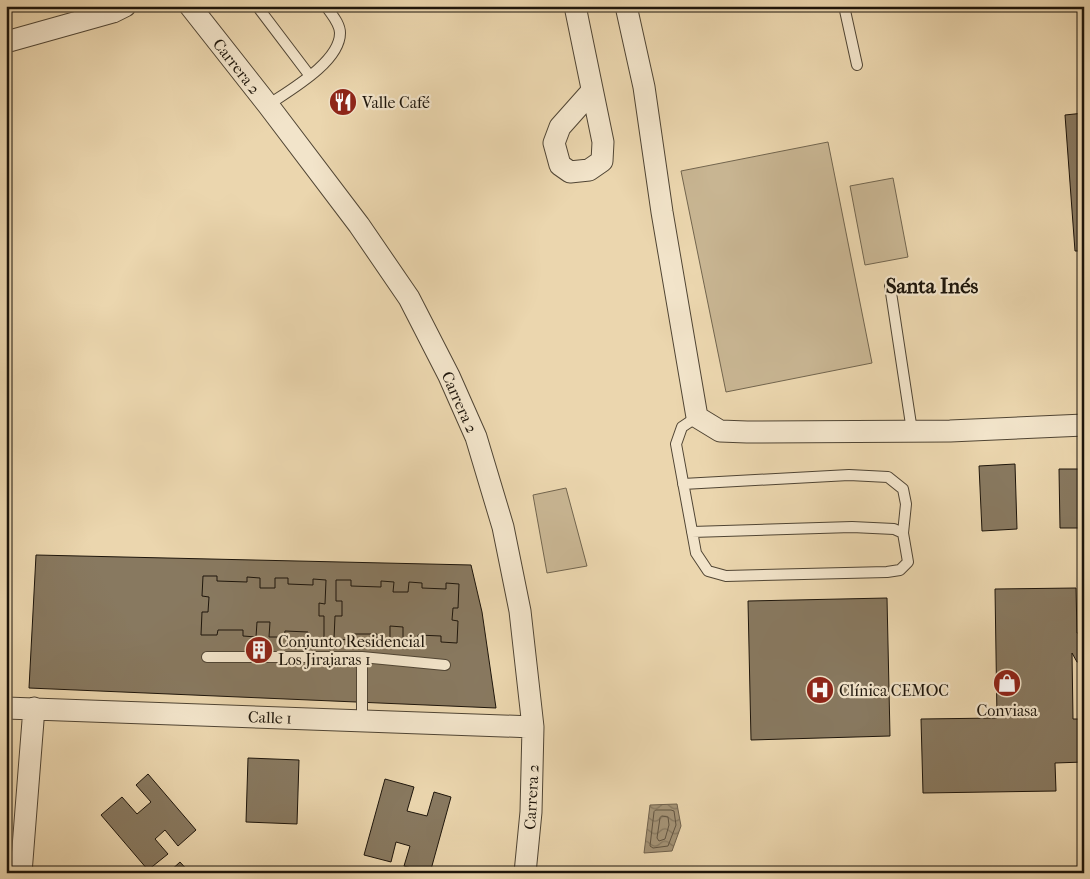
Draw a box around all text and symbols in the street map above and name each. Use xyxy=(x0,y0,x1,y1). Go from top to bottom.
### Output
street label: Carrera 2 xyxy=(209,35,264,98)
restaurant icon: Valle Café xyxy=(328,87,358,117)
place label: Valle Café xyxy=(361,93,430,112)
district label: Santa Inés xyxy=(886,274,979,298)
street label: Carrera 2 xyxy=(438,368,482,436)
place label: Conjunto Residencial Los Jirajaras 1 xyxy=(278,632,425,669)
building icon: Conjunto Residencial Los Jirajaras 1 xyxy=(244,635,274,665)
shop icon: Conviasa xyxy=(992,668,1022,698)
hospital icon: Clínica CEMOC xyxy=(805,675,835,705)
place label: Clínica CEMOC xyxy=(839,681,949,700)
place label: Conviasa xyxy=(976,701,1038,720)
street label: Calle 1 xyxy=(248,707,292,728)
street label: Carrera 2 xyxy=(520,764,543,830)

